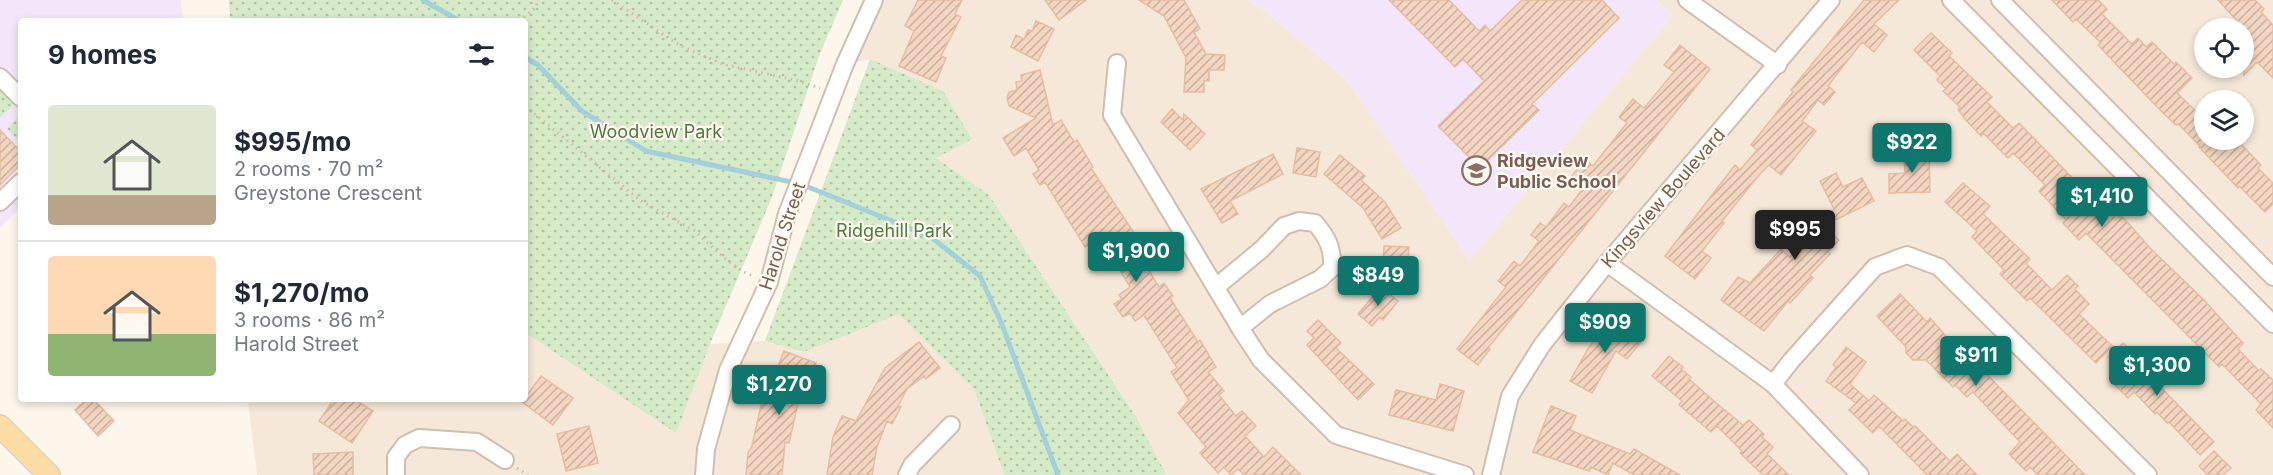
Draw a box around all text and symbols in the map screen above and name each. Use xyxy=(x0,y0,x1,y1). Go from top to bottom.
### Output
map controls xyxy=(2194,18,2254,150)
button: locate xyxy=(2194,18,2254,78)
icon: filters xyxy=(465,38,498,71)
text: 9 homes xyxy=(48,39,157,70)
button: layers xyxy=(2194,90,2254,150)
park label: Woodview Park xyxy=(590,121,722,142)
pin: $922 xyxy=(1876,123,1948,174)
street label: Kingsview Boulevard xyxy=(1597,124,1729,272)
text: $995/mo xyxy=(234,126,351,157)
icon: home xyxy=(96,129,168,201)
text: $922 xyxy=(1886,130,1938,154)
place label: Ridgeview Public School xyxy=(1497,150,1616,192)
school or university icon: Ridgeview Public School xyxy=(1460,154,1492,186)
text: 2 rooms · 70 m² xyxy=(234,157,384,181)
pin: $1,410 xyxy=(2053,177,2151,228)
street label: Harold Street xyxy=(755,179,809,293)
text: Greystone Crescent xyxy=(234,181,422,205)
text: $1,410 xyxy=(2070,184,2134,208)
pin: $995 xyxy=(1759,210,1831,261)
text: $995 xyxy=(1769,217,1821,241)
park label: Ridgehill Park xyxy=(836,220,952,241)
pin: $1,900 xyxy=(1087,232,1185,283)
text: $1,900 xyxy=(1102,239,1170,263)
pin: $849 xyxy=(1342,256,1414,307)
text: $849 xyxy=(1352,263,1404,287)
text: $1,270/mo xyxy=(234,277,369,308)
icon: home xyxy=(96,280,168,352)
pin: $909 xyxy=(1569,303,1641,354)
text: 3 rooms · 86 m² xyxy=(234,308,385,332)
text: $909 xyxy=(1579,310,1631,334)
text: Harold Street xyxy=(234,332,358,356)
pin: $911 xyxy=(1940,336,2012,387)
text: $911 xyxy=(1954,343,1998,367)
pin: $1,300 xyxy=(2108,346,2206,397)
text: $1,300 xyxy=(2123,353,2191,377)
pin: $1,270 xyxy=(730,365,828,416)
text: $1,270 xyxy=(746,372,812,396)

